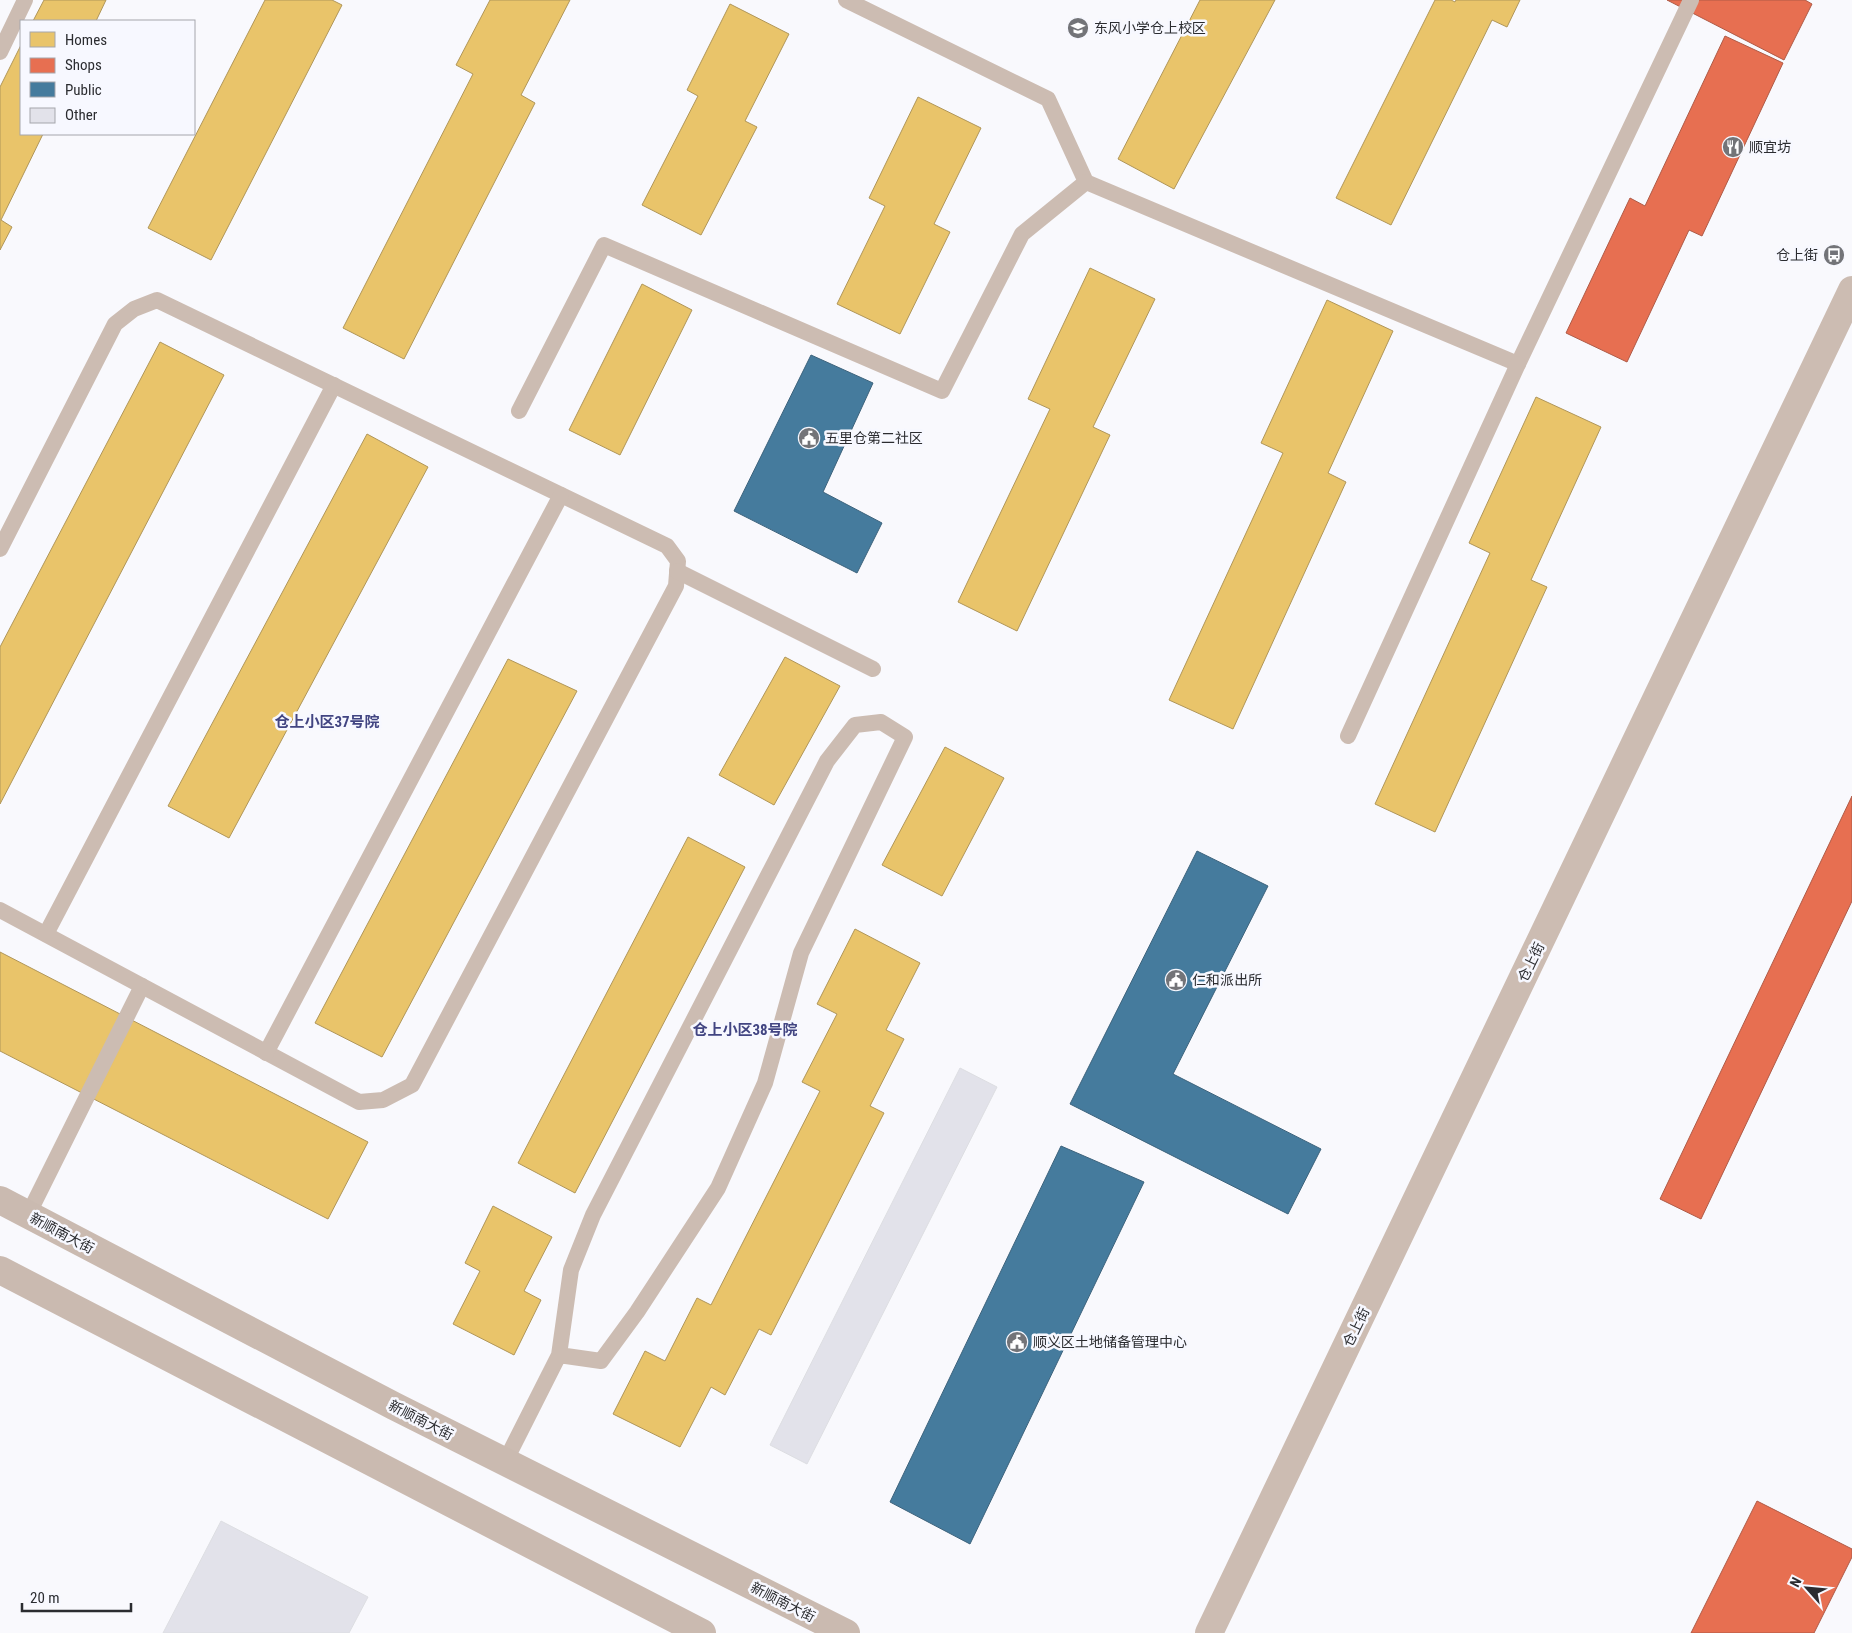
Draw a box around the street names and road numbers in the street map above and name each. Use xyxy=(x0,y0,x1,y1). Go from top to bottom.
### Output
street label: 仓上街 xyxy=(1515,940,1547,984)
street label: 新顺南大街 xyxy=(27,1210,97,1256)
street label: 仓上街 xyxy=(1340,1305,1372,1349)
street label: 新顺南大街 xyxy=(386,1397,456,1443)
street label: 新顺南大街 xyxy=(748,1579,818,1625)

